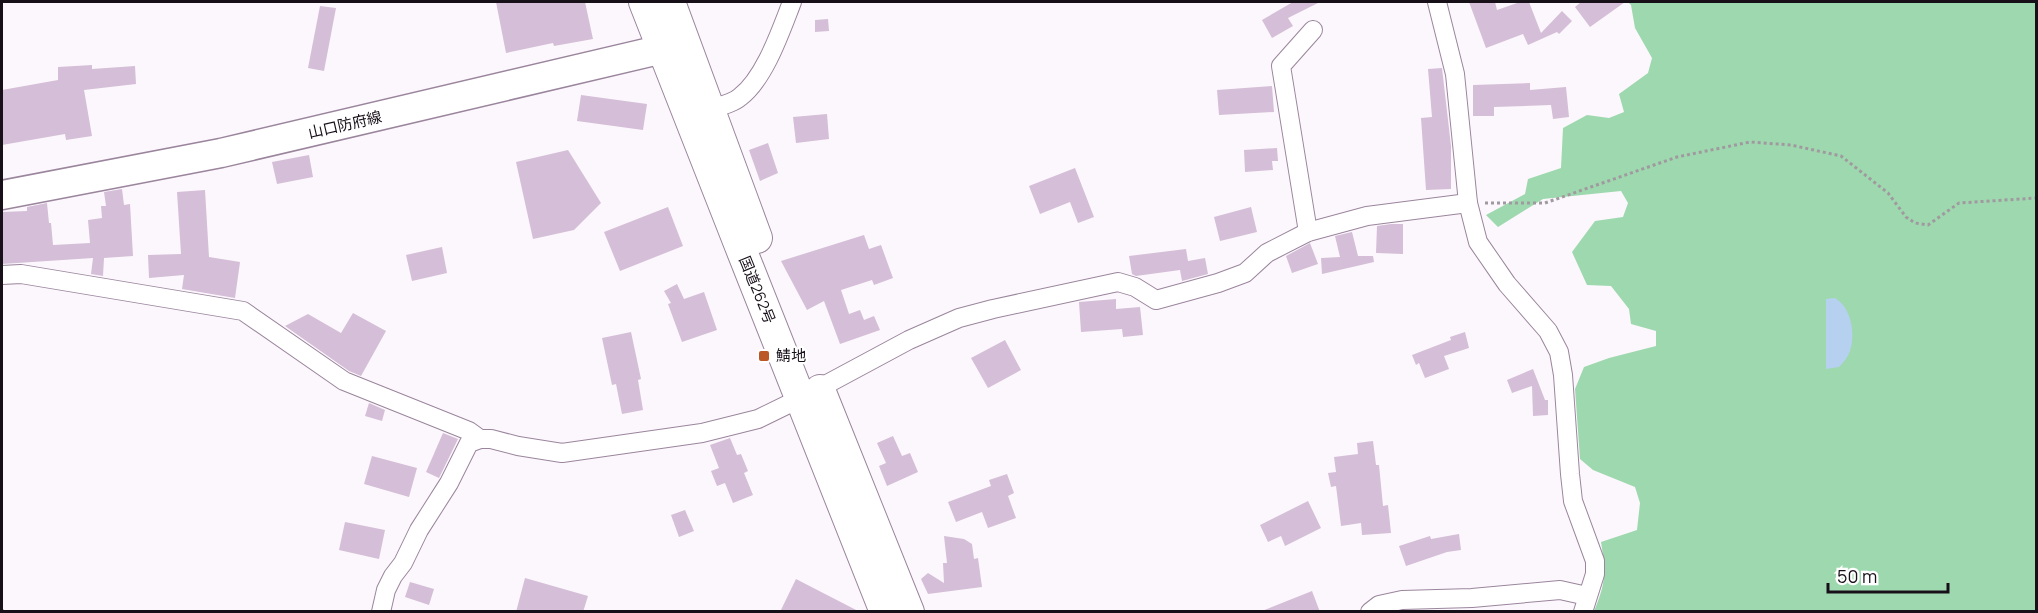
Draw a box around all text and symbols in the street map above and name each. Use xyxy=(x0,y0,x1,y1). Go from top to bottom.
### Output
street label: 山口防府線 xyxy=(306,106,384,143)
street label: 国道262号 xyxy=(734,253,781,327)
place label: 鯖地 xyxy=(776,345,806,366)
marker: 鯖地 xyxy=(757,349,771,363)
scale bar xyxy=(1828,556,1948,594)
text: 50 m xyxy=(1837,564,1877,588)

